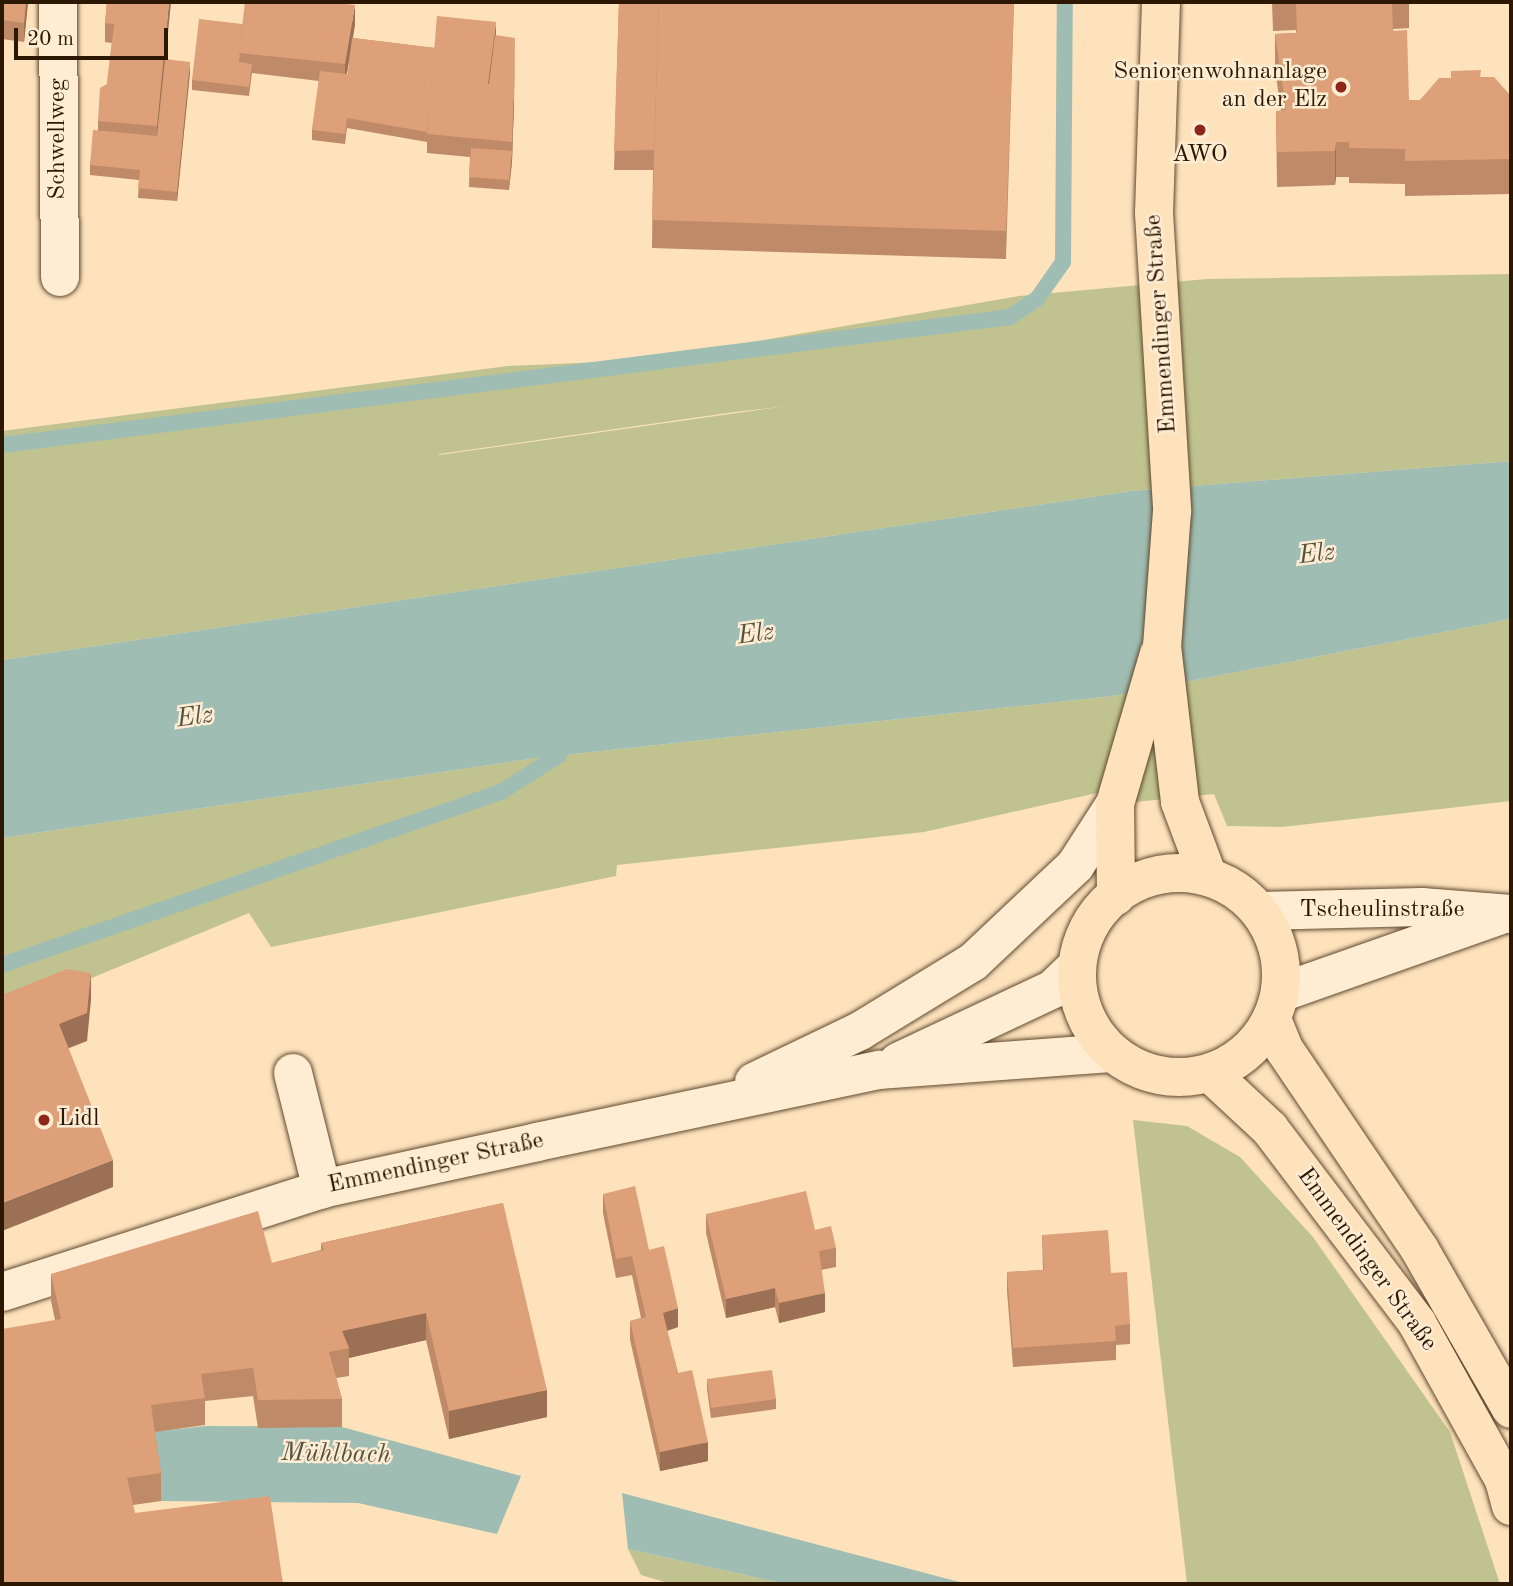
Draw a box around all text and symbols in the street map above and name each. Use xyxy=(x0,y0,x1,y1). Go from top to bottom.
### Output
scale bar xyxy=(18,14,172,58)
text: 20 m xyxy=(27,29,74,50)
place label: Seniorenwohnanlage an der Elz xyxy=(1113,59,1327,115)
street label: Schwellweg xyxy=(45,78,73,200)
marker: Seniorenwohnanlage an der Elz xyxy=(1333,79,1349,95)
marker: AWO xyxy=(1192,122,1208,138)
place label: AWO xyxy=(1172,142,1228,170)
street label: Emmendinger Straße xyxy=(1140,213,1184,435)
water label: Elz xyxy=(1297,537,1337,573)
water label: Elz xyxy=(735,617,777,653)
water label: Elz xyxy=(174,700,216,736)
street label: Tscheulinstraße xyxy=(1299,897,1465,925)
place label: Lidl xyxy=(58,1106,100,1134)
marker: Lidl xyxy=(36,1112,52,1128)
street label: Emmendinger Straße xyxy=(325,1127,547,1201)
street label: Emmendinger Straße xyxy=(1290,1163,1442,1357)
water label: Mühlbach xyxy=(281,1438,391,1472)

